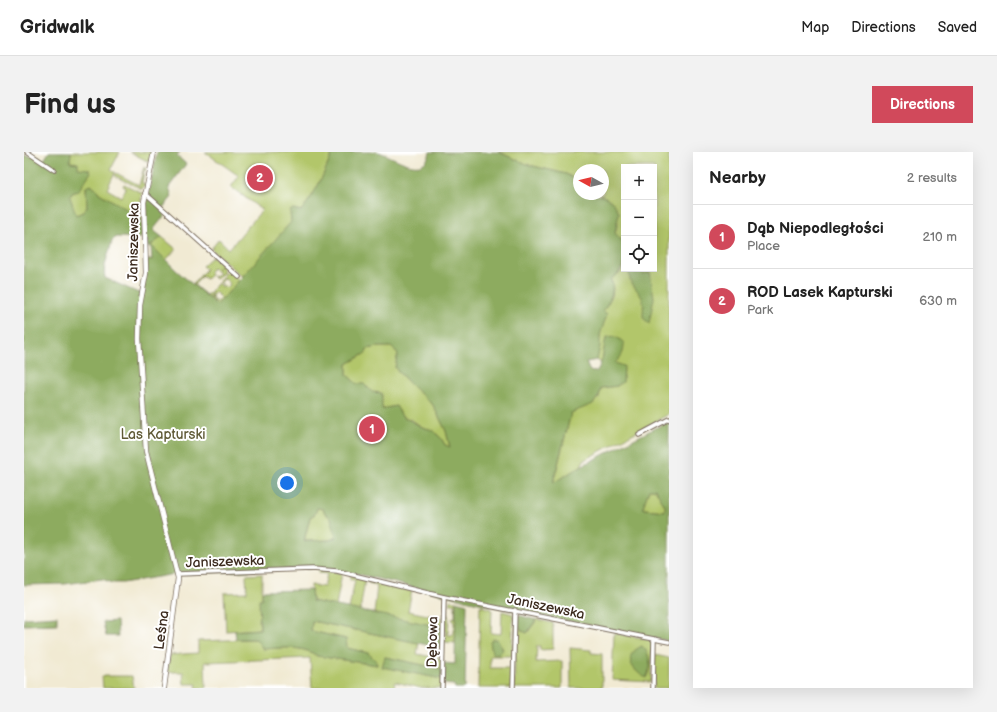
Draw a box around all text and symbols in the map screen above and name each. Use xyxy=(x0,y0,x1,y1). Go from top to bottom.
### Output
text: Gridwalk xyxy=(20,16,95,39)
text: Map xyxy=(801,19,829,36)
text: Directions xyxy=(851,19,916,36)
text: Saved xyxy=(938,19,977,36)
button: Directions xyxy=(872,86,973,123)
text: Find us xyxy=(24,88,116,121)
pin: 2 xyxy=(247,163,273,193)
north arrow xyxy=(573,164,609,200)
map controls xyxy=(621,164,657,272)
button: + xyxy=(621,164,657,200)
text: Nearby xyxy=(709,168,766,188)
text: 2 results xyxy=(907,170,957,186)
button: − xyxy=(621,200,657,236)
street label: Janiszewska xyxy=(124,202,143,282)
text: Dąb Niepodległości xyxy=(747,219,884,238)
text: 1 xyxy=(719,229,725,245)
text: 210 m xyxy=(923,229,957,245)
button: locate xyxy=(621,236,657,272)
text: Place xyxy=(747,238,780,254)
text: ROD Lasek Kapturski xyxy=(747,283,893,302)
text: 2 xyxy=(718,293,726,309)
text: 630 m xyxy=(919,293,957,309)
text: Park xyxy=(747,302,773,318)
pin: 1 xyxy=(359,414,385,444)
park label: Las Kapturski xyxy=(120,426,206,443)
your location xyxy=(277,473,297,493)
street label: Janiszewska xyxy=(185,552,265,571)
street label: Janiszewska xyxy=(506,590,586,623)
street label: Leśna xyxy=(150,609,173,651)
street label: Dębowa xyxy=(424,616,441,668)

